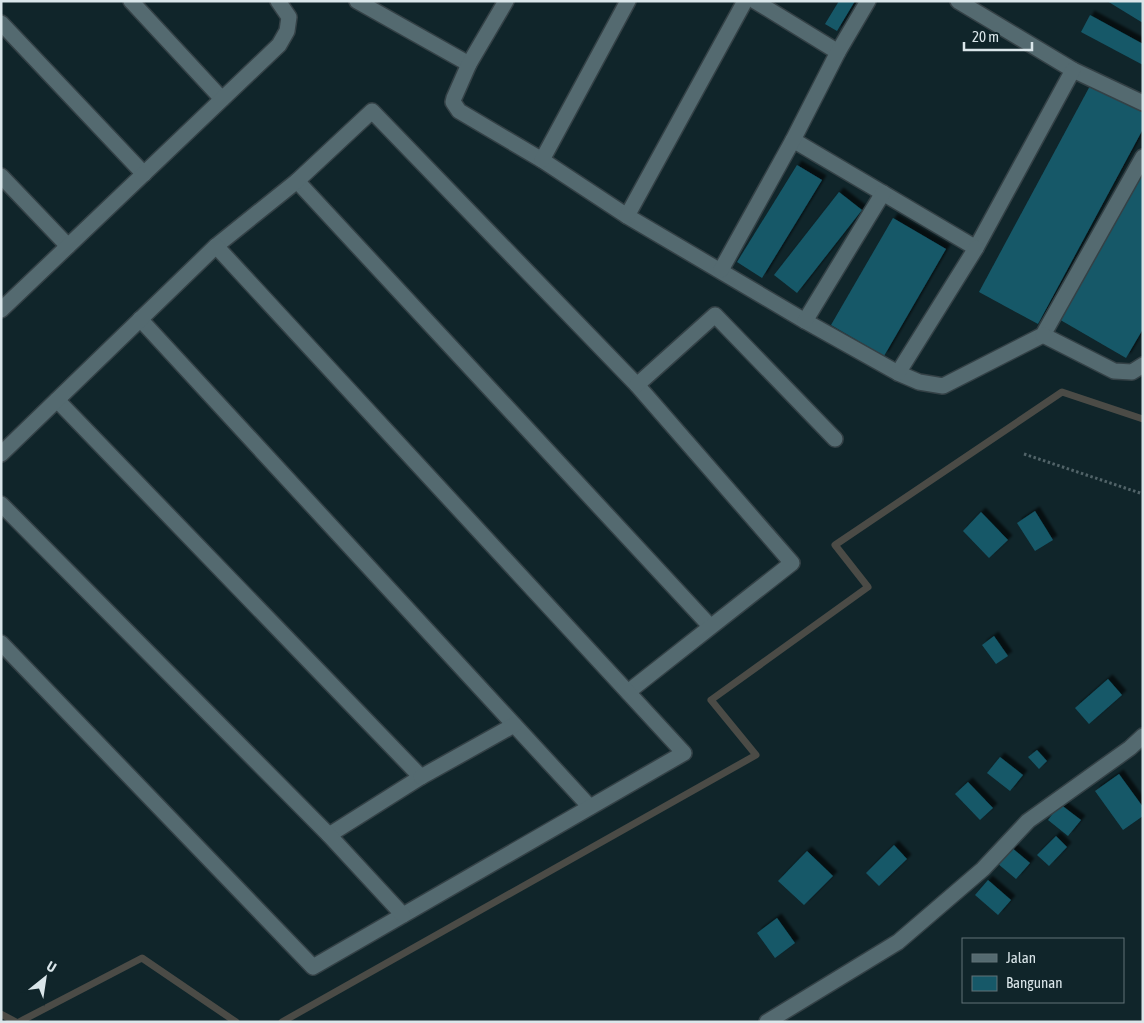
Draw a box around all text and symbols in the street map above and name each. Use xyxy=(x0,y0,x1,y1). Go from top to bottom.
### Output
scale bar xyxy=(964,20,1032,52)
text: 20 m xyxy=(972,28,999,45)
legend xyxy=(962,938,1124,1003)
text: Jalan xyxy=(1006,949,1036,966)
north arrow xyxy=(20,953,70,1003)
text: U xyxy=(44,958,59,976)
text: Bangunan xyxy=(1006,974,1063,991)

